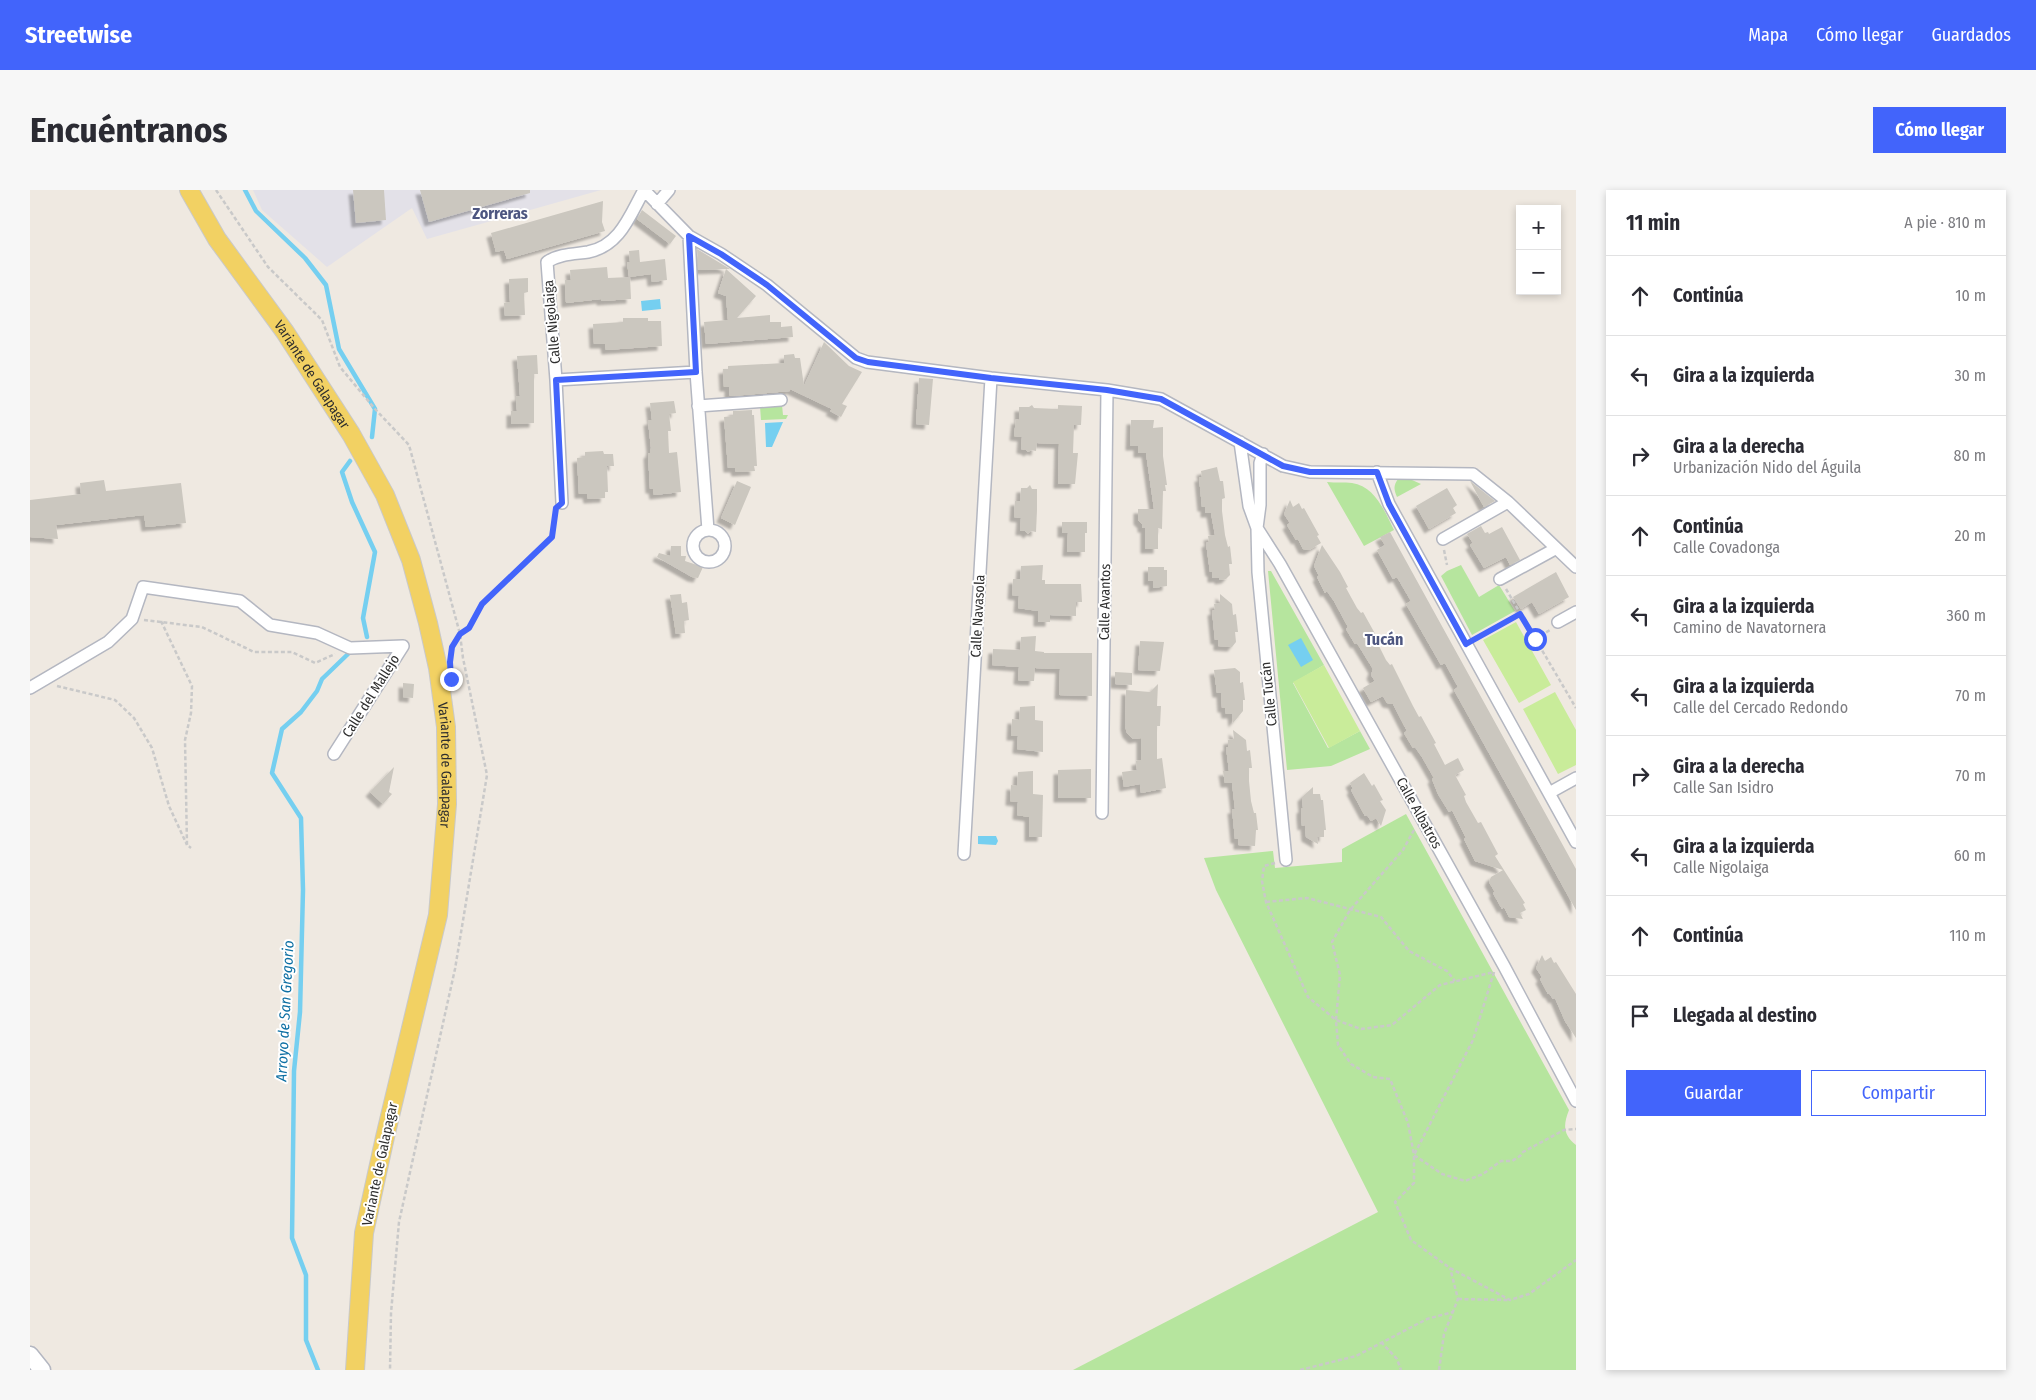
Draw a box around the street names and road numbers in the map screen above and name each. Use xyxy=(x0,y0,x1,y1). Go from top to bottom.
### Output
street label: Calle Nigolaiga xyxy=(540,279,564,365)
street label: Variante de Galapagar xyxy=(271,317,354,432)
street label: Calle Avantos xyxy=(1096,564,1114,640)
street label: Calle Navasola xyxy=(967,574,989,658)
street label: Calle del Mallejo xyxy=(339,651,403,741)
street label: Calle Tucán xyxy=(1257,661,1281,727)
street label: Variante de Galapagar xyxy=(434,701,456,829)
street label: Calle Albatros xyxy=(1392,774,1446,852)
street label: Variante de Galapagar xyxy=(359,1101,401,1227)

